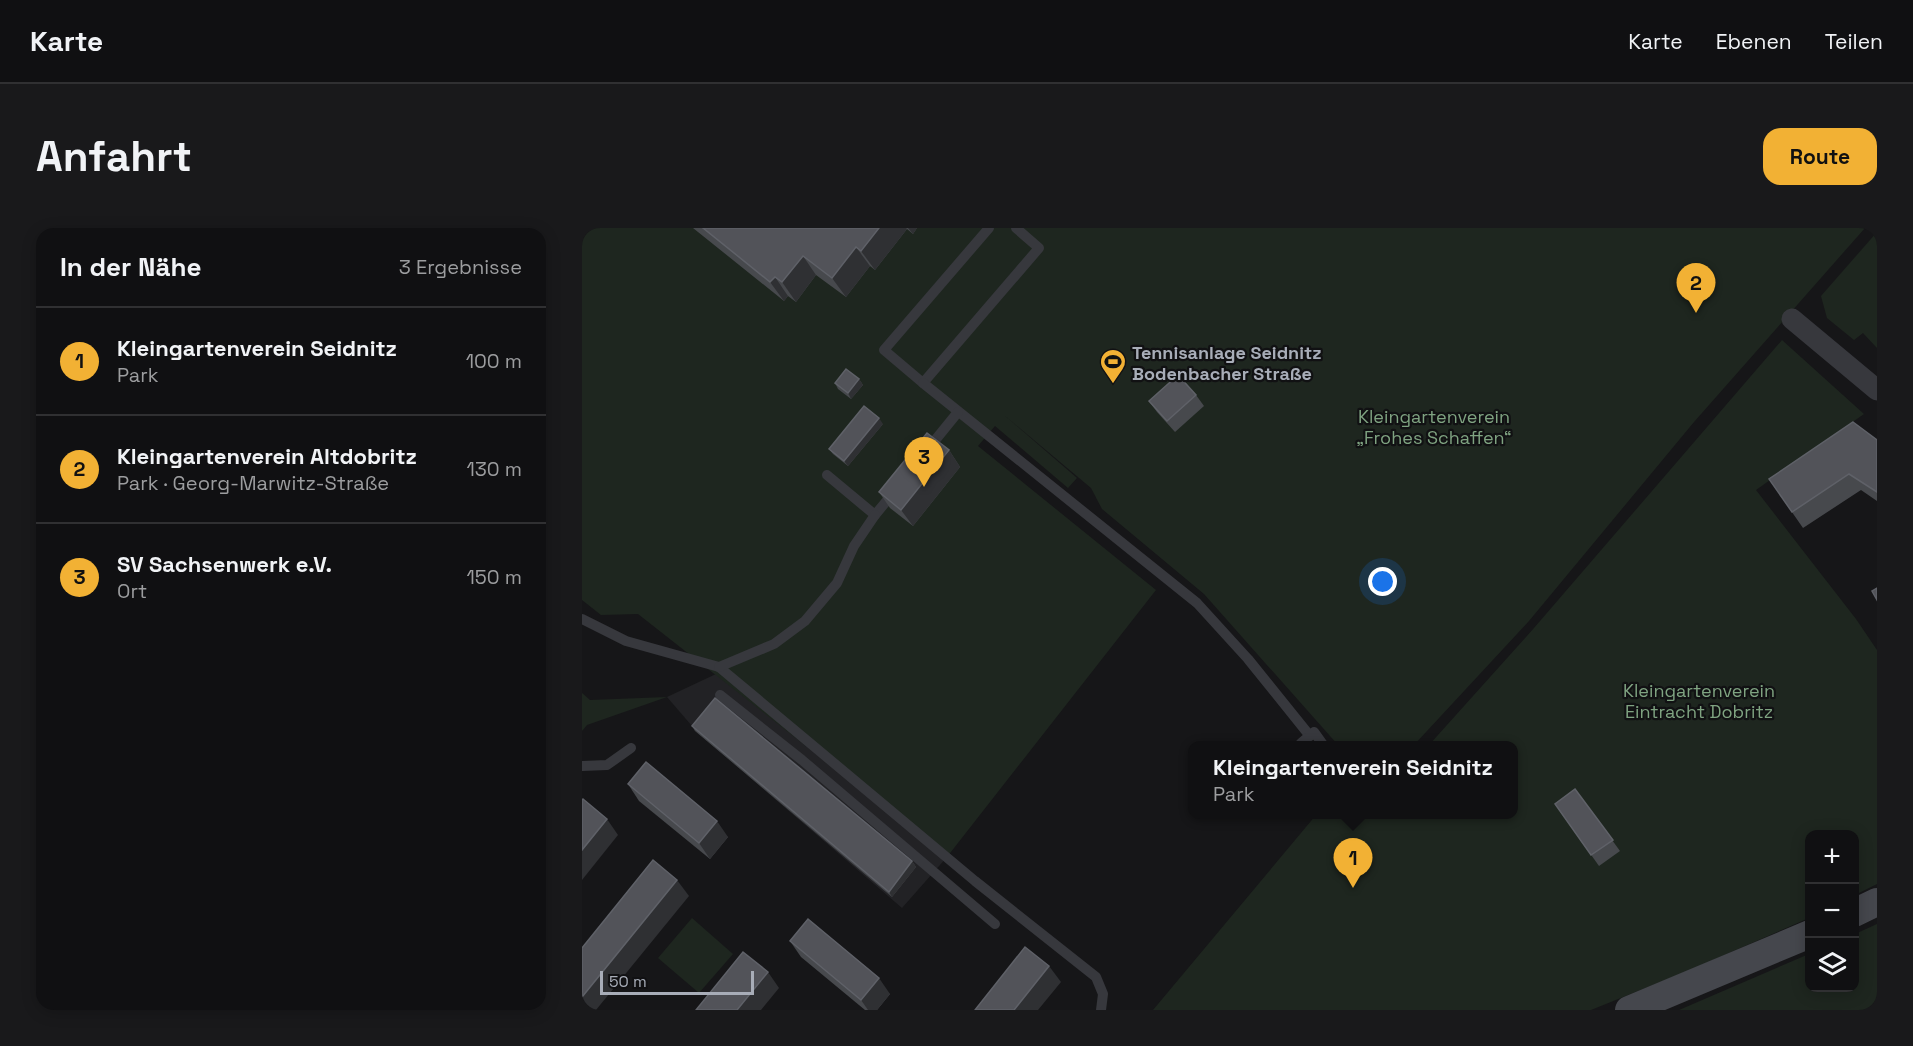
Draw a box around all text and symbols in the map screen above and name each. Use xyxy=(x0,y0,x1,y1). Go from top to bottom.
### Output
text: Karte xyxy=(30,23,103,59)
text: Karte xyxy=(1628,28,1683,55)
text: Ebenen xyxy=(1716,28,1792,55)
text: Teilen xyxy=(1825,28,1883,55)
button: Route xyxy=(1763,128,1877,185)
text: Anfahrt xyxy=(36,130,192,183)
text: In der Nähe xyxy=(60,250,201,284)
text: 3 Ergebnisse xyxy=(399,254,522,280)
pin: 2 xyxy=(1676,264,1716,313)
text: Kleingartenverein Seidnitz xyxy=(117,334,397,362)
place label: Tennisanlage Seidnitz Bodenbacher Straße xyxy=(1132,341,1322,385)
sports icon: Tennisanlage Seidnitz Bodenbacher Straße xyxy=(1098,347,1128,385)
text: 1 xyxy=(75,348,84,374)
text: 100 m xyxy=(466,348,522,374)
text: Park xyxy=(117,362,159,388)
park label: Kleingartenverein „Frohes Schaffen“ xyxy=(1356,405,1512,449)
pin: 3 xyxy=(904,438,944,487)
text: Kleingartenverein Altdobritz xyxy=(117,442,417,470)
text: 2 xyxy=(74,456,85,482)
text: 130 m xyxy=(466,456,522,482)
text: Park · Georg-Marwitz-Straße xyxy=(117,470,389,496)
text: SV Sachsenwerk e.V. xyxy=(117,550,332,578)
text: 3 xyxy=(73,564,86,590)
text: 150 m xyxy=(467,564,522,590)
your location xyxy=(1368,567,1397,596)
text: Ort xyxy=(117,578,147,604)
park label: Kleingartenverein Eintracht Dobritz xyxy=(1623,679,1775,723)
popup xyxy=(1188,741,1518,819)
text: Kleingartenverein Seidnitz xyxy=(1213,753,1493,781)
text: Park xyxy=(1213,781,1255,807)
map controls xyxy=(1805,830,1859,992)
button: + xyxy=(1805,830,1859,884)
pin: 1 xyxy=(1334,838,1372,888)
button: − xyxy=(1805,884,1859,938)
button: layers xyxy=(1805,938,1859,992)
scale bar xyxy=(600,968,754,996)
text: 50 m xyxy=(609,971,647,992)

